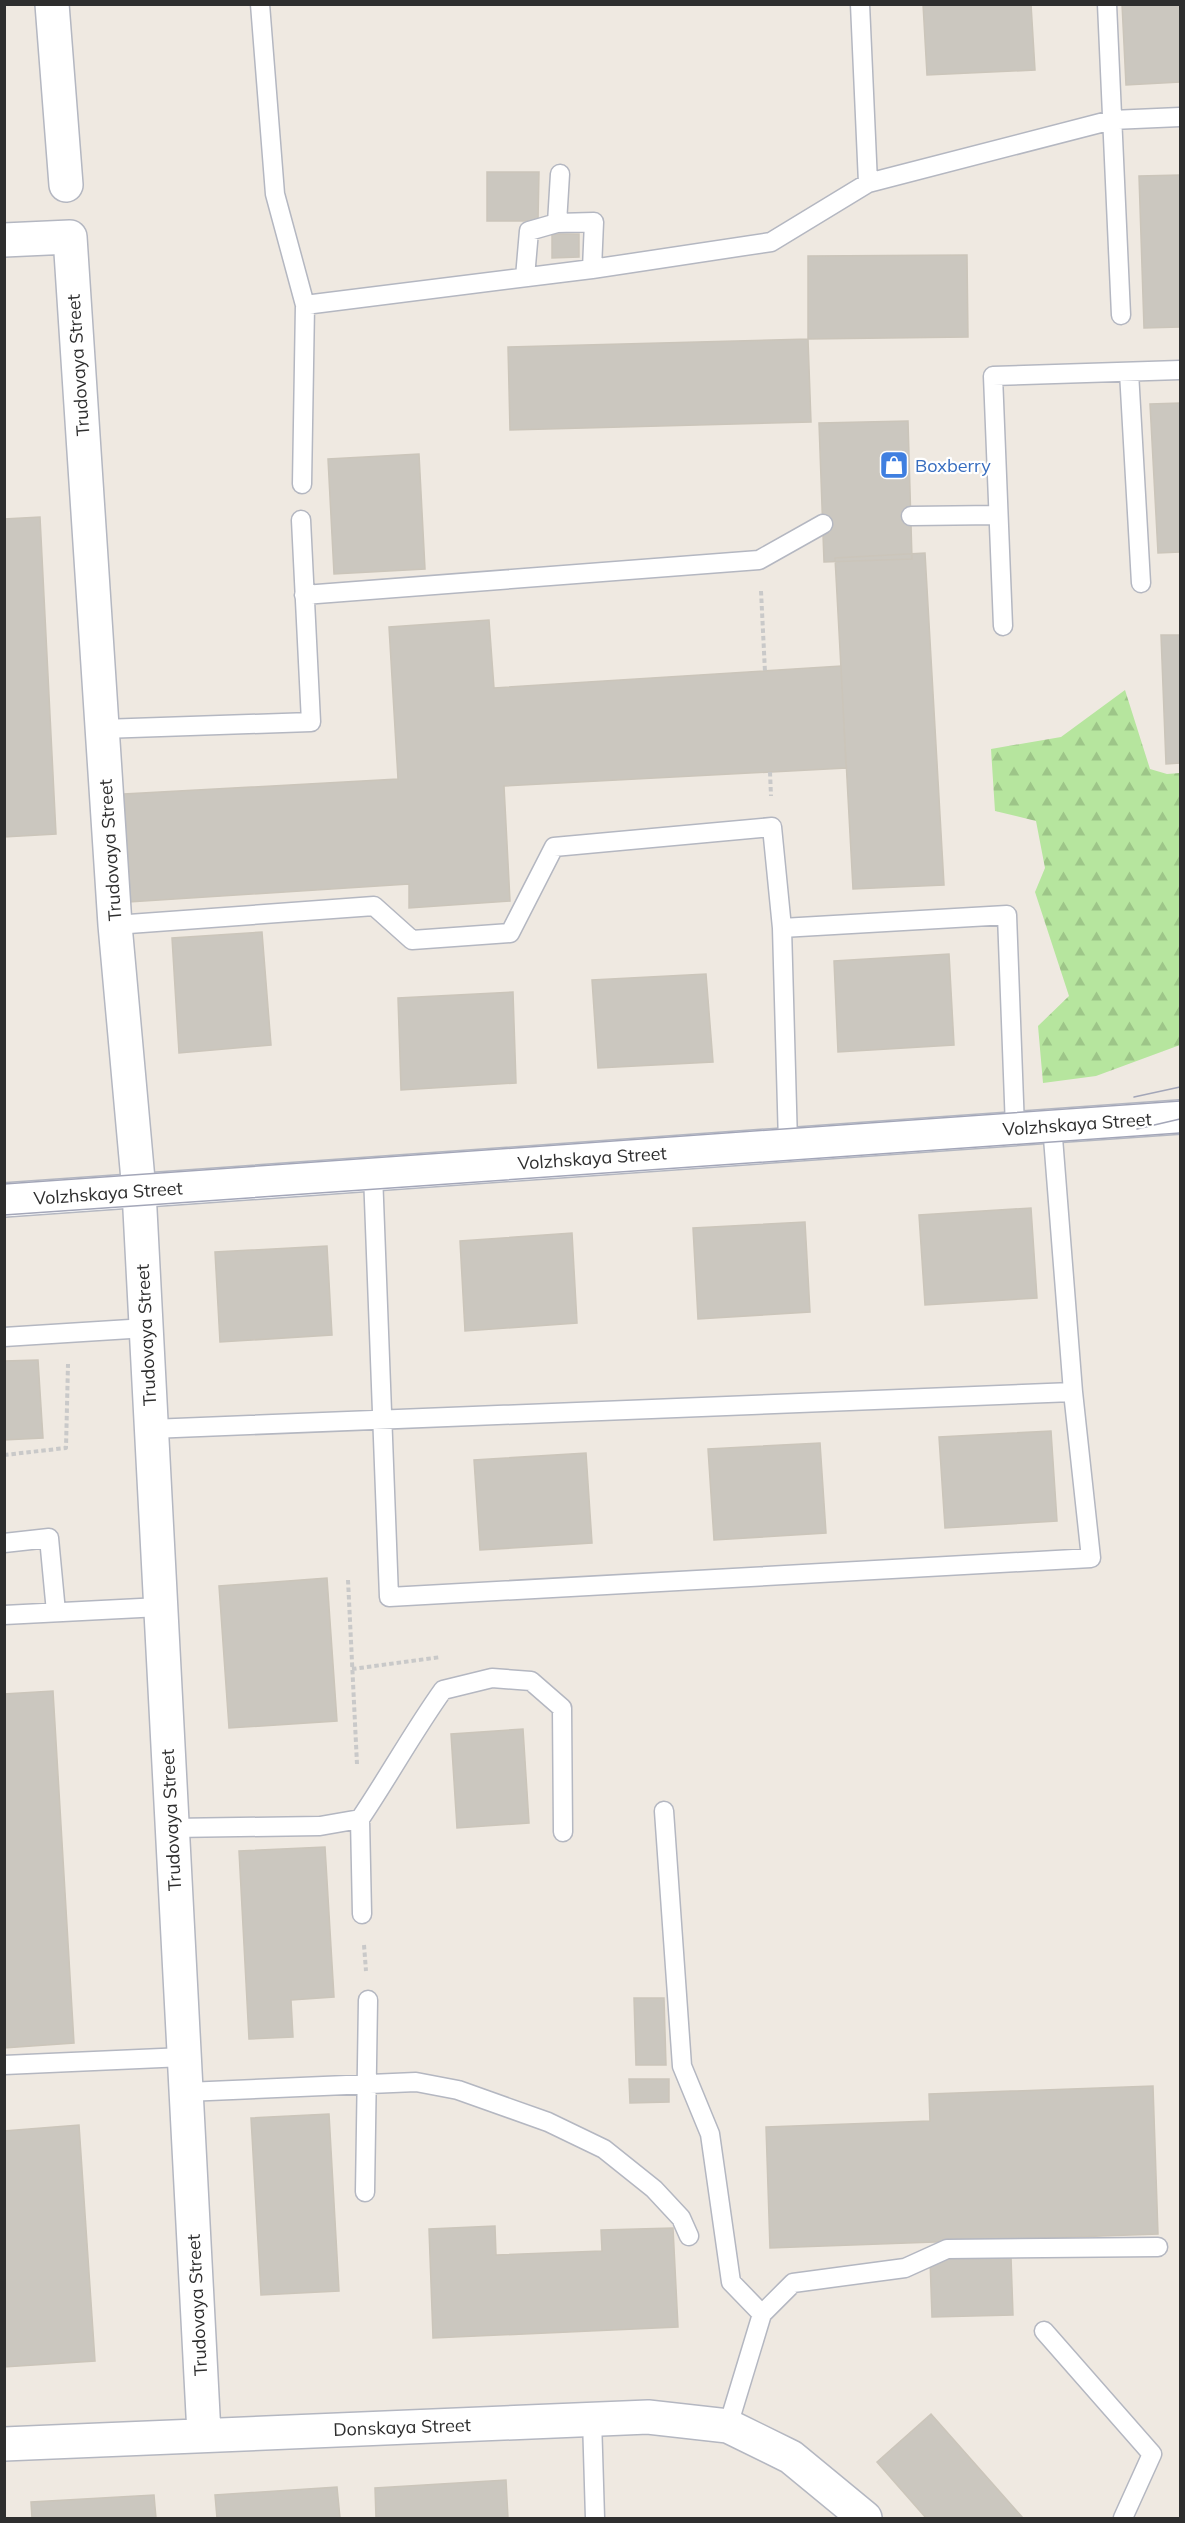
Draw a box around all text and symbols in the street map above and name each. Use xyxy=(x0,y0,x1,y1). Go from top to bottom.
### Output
street label: Trudovaya Street xyxy=(62,293,94,437)
shop icon: Boxberry xyxy=(878,449,910,481)
place label: Boxberry xyxy=(915,454,991,477)
street label: Trudovaya Street xyxy=(94,778,126,922)
street label: Volzhskaya Street xyxy=(1002,1107,1152,1141)
street label: Volzhskaya Street xyxy=(517,1141,667,1175)
street label: Volzhskaya Street xyxy=(33,1176,183,1210)
street label: Trudovaya Street xyxy=(131,1263,161,1407)
street label: Trudovaya Street xyxy=(156,1748,186,1892)
street label: Trudovaya Street xyxy=(182,2233,212,2377)
street label: Donskaya Street xyxy=(333,2413,471,2441)

